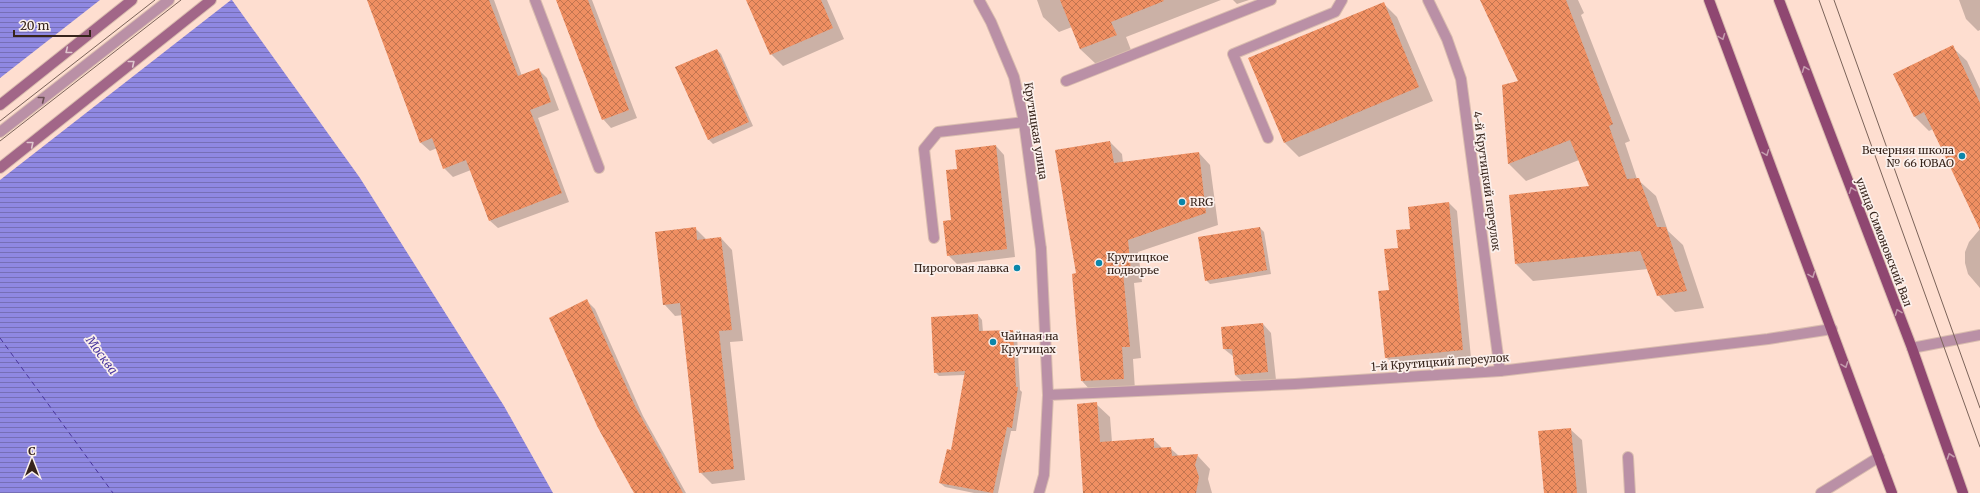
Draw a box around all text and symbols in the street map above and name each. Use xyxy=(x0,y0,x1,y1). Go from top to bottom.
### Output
scale bar xyxy=(14,12,90,38)
text: 20 m xyxy=(20,18,49,33)
one-way arrow xyxy=(1718,33,1726,40)
one-way arrow xyxy=(66,46,73,53)
one-way arrow xyxy=(128,61,135,68)
one-way arrow xyxy=(1802,65,1810,72)
street label: Крутицкая улица xyxy=(1021,81,1051,181)
one-way arrow xyxy=(37,97,44,104)
street label: 4-й Крутицкий переулок xyxy=(1470,110,1504,252)
one-way arrow xyxy=(26,142,33,149)
place label: Вечерняя школа № 66 ЮВАО xyxy=(1862,143,1954,170)
one-way arrow xyxy=(1762,150,1770,157)
marker: Вечерняя школа № 66 ЮВАО xyxy=(1957,151,1967,161)
street label: улица Симоновский Вал xyxy=(1853,176,1915,309)
one-way arrow xyxy=(1848,187,1856,194)
place label: RRG xyxy=(1190,195,1213,209)
marker: RRG xyxy=(1177,197,1187,207)
place label: Крутицкое подворье xyxy=(1107,250,1169,277)
marker: Крутицкое подворье xyxy=(1094,258,1104,268)
place label: Пироговая лавка xyxy=(914,261,1009,275)
marker: Пироговая лавка xyxy=(1012,263,1022,273)
one-way arrow xyxy=(1807,272,1815,279)
one-way arrow xyxy=(1894,308,1902,315)
place label: Чайная на Крутицах xyxy=(1001,329,1059,356)
water label: Москва xyxy=(83,332,121,377)
marker: Чайная на Крутицах xyxy=(988,337,998,347)
street label: 1-й Крутицкий переулок xyxy=(1370,350,1510,374)
one-way arrow xyxy=(1841,362,1849,369)
north arrow xyxy=(12,441,52,481)
text: С xyxy=(28,444,36,458)
one-way arrow xyxy=(1946,453,1954,460)

